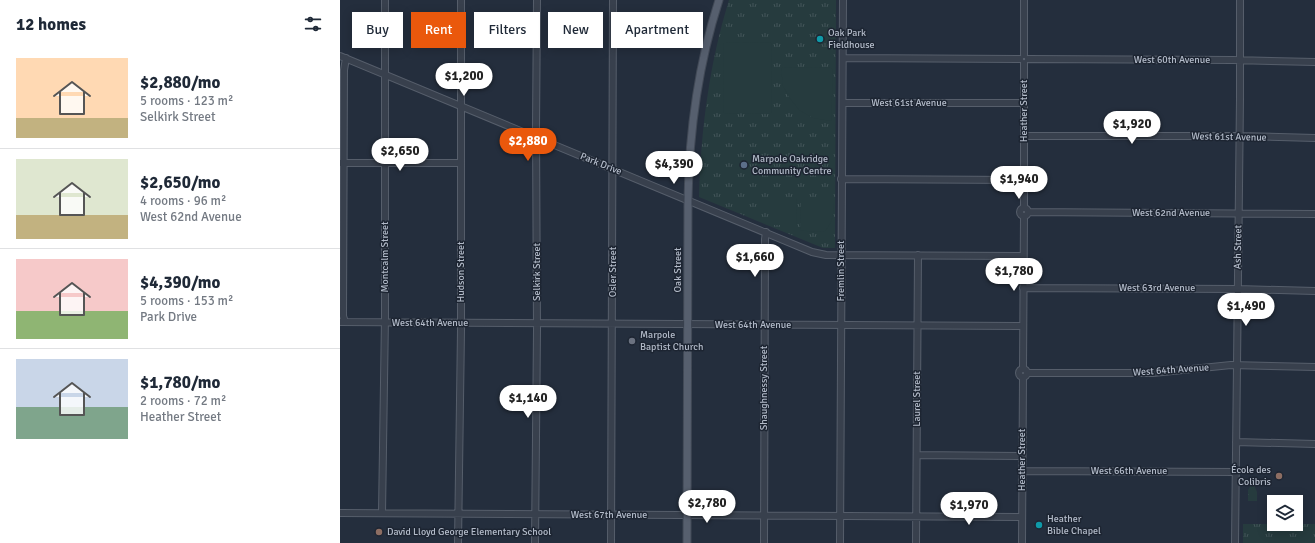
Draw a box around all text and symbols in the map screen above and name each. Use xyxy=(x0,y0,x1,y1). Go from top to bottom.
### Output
chip: Buy xyxy=(352,12,403,48)
chip: Rent xyxy=(411,12,466,48)
chip: Filters xyxy=(474,12,540,48)
chip: New xyxy=(548,12,603,48)
chip: Apartment xyxy=(611,12,703,48)
icon: filters xyxy=(302,13,324,35)
text: 12 homes xyxy=(16,14,86,35)
place label: Oak Park Fieldhouse xyxy=(828,27,875,51)
marker: Oak Park Fieldhouse xyxy=(815,34,825,44)
street label: West 60th Avenue xyxy=(1134,54,1210,66)
pin: $1,200 xyxy=(431,63,497,97)
text: $1,200 xyxy=(445,68,483,84)
text: $2,880/mo xyxy=(140,72,220,93)
icon: home xyxy=(48,74,96,122)
street label: Heather Street xyxy=(1018,79,1030,142)
text: 5 rooms · 123 m² xyxy=(140,93,233,109)
street label: West 61st Avenue xyxy=(871,97,947,109)
text: Selkirk Street xyxy=(140,109,216,125)
pin: $1,920 xyxy=(1099,111,1165,145)
text: $1,920 xyxy=(1113,116,1151,132)
pin: $2,880 xyxy=(495,128,561,162)
street label: West 61st Avenue xyxy=(1191,130,1267,144)
text: $2,880 xyxy=(509,133,547,149)
pin: $2,650 xyxy=(367,138,433,172)
text: $2,650 xyxy=(381,143,419,159)
street label: Park Drive xyxy=(578,150,624,178)
pin: $4,390 xyxy=(641,151,707,185)
place label: Marpole Oakridge Community Centre xyxy=(752,153,832,177)
text: $4,390 xyxy=(655,156,693,172)
marker: Marpole Oakridge Community Centre xyxy=(739,160,749,170)
pin: $1,940 xyxy=(986,166,1052,200)
text: $1,940 xyxy=(1000,171,1038,187)
text: $2,650/mo xyxy=(140,172,220,193)
icon: home xyxy=(48,175,96,223)
text: 4 rooms · 96 m² xyxy=(140,193,226,209)
street label: West 62nd Avenue xyxy=(1132,207,1210,219)
text: West 62nd Avenue xyxy=(140,209,242,225)
street label: Montcalm Street xyxy=(379,221,391,293)
street label: Ash Street xyxy=(1232,224,1244,269)
street label: Fremlin Street xyxy=(835,240,847,301)
street label: Hudson Street xyxy=(455,241,467,302)
street label: Selkirk Street xyxy=(531,242,543,301)
pin: $1,660 xyxy=(722,244,788,278)
street label: Osler Street xyxy=(607,246,619,297)
street label: Oak Street xyxy=(672,247,684,292)
text: $1,660 xyxy=(736,249,774,265)
pin: $1,780 xyxy=(981,258,1047,292)
text: $1,780 xyxy=(995,263,1033,279)
text: $4,390/mo xyxy=(140,272,220,293)
icon: home xyxy=(48,275,96,323)
street label: West 63rd Avenue xyxy=(1119,282,1195,294)
text: 5 rooms · 153 m² xyxy=(140,293,233,309)
pin: $1,490 xyxy=(1213,293,1279,327)
text: $1,490 xyxy=(1227,298,1265,314)
text: Park Drive xyxy=(140,309,197,325)
street label: West 64th Avenue xyxy=(392,317,468,329)
street label: West 64th Avenue xyxy=(715,319,791,331)
place label: Marpole Baptist Church xyxy=(640,329,703,353)
marker: Marpole Baptist Church xyxy=(627,336,637,346)
street label: Shaughnessy Street xyxy=(758,345,770,430)
street label: West 64th Avenue xyxy=(1132,361,1210,379)
street label: Laurel Street xyxy=(911,371,923,427)
text: $1,780/mo xyxy=(140,372,220,393)
icon: home xyxy=(48,375,96,423)
pin: $1,140 xyxy=(495,385,561,419)
text: $1,140 xyxy=(509,390,547,406)
text: 2 rooms · 72 m² xyxy=(140,393,226,409)
text: Heather Street xyxy=(140,409,221,425)
street label: Heather Street xyxy=(1016,428,1028,491)
place label: École des Colibris xyxy=(1231,463,1272,488)
street label: West 66th Avenue xyxy=(1091,465,1167,477)
marker: École des Colibris xyxy=(1274,471,1284,481)
pin: $2,780 xyxy=(674,490,740,524)
pin: $1,970 xyxy=(936,492,1002,526)
text: $2,780 xyxy=(688,495,726,511)
map controls xyxy=(1267,495,1303,531)
button: layers xyxy=(1267,495,1303,531)
text: $1,970 xyxy=(950,497,988,513)
street label: West 67th Avenue xyxy=(571,509,647,521)
place label: Heather Bible Chapel xyxy=(1047,513,1101,537)
marker: Heather Bible Chapel xyxy=(1034,520,1044,530)
place label: David Lloyd George Elementary School xyxy=(387,526,551,538)
marker: David Lloyd George Elementary School xyxy=(374,527,384,537)

